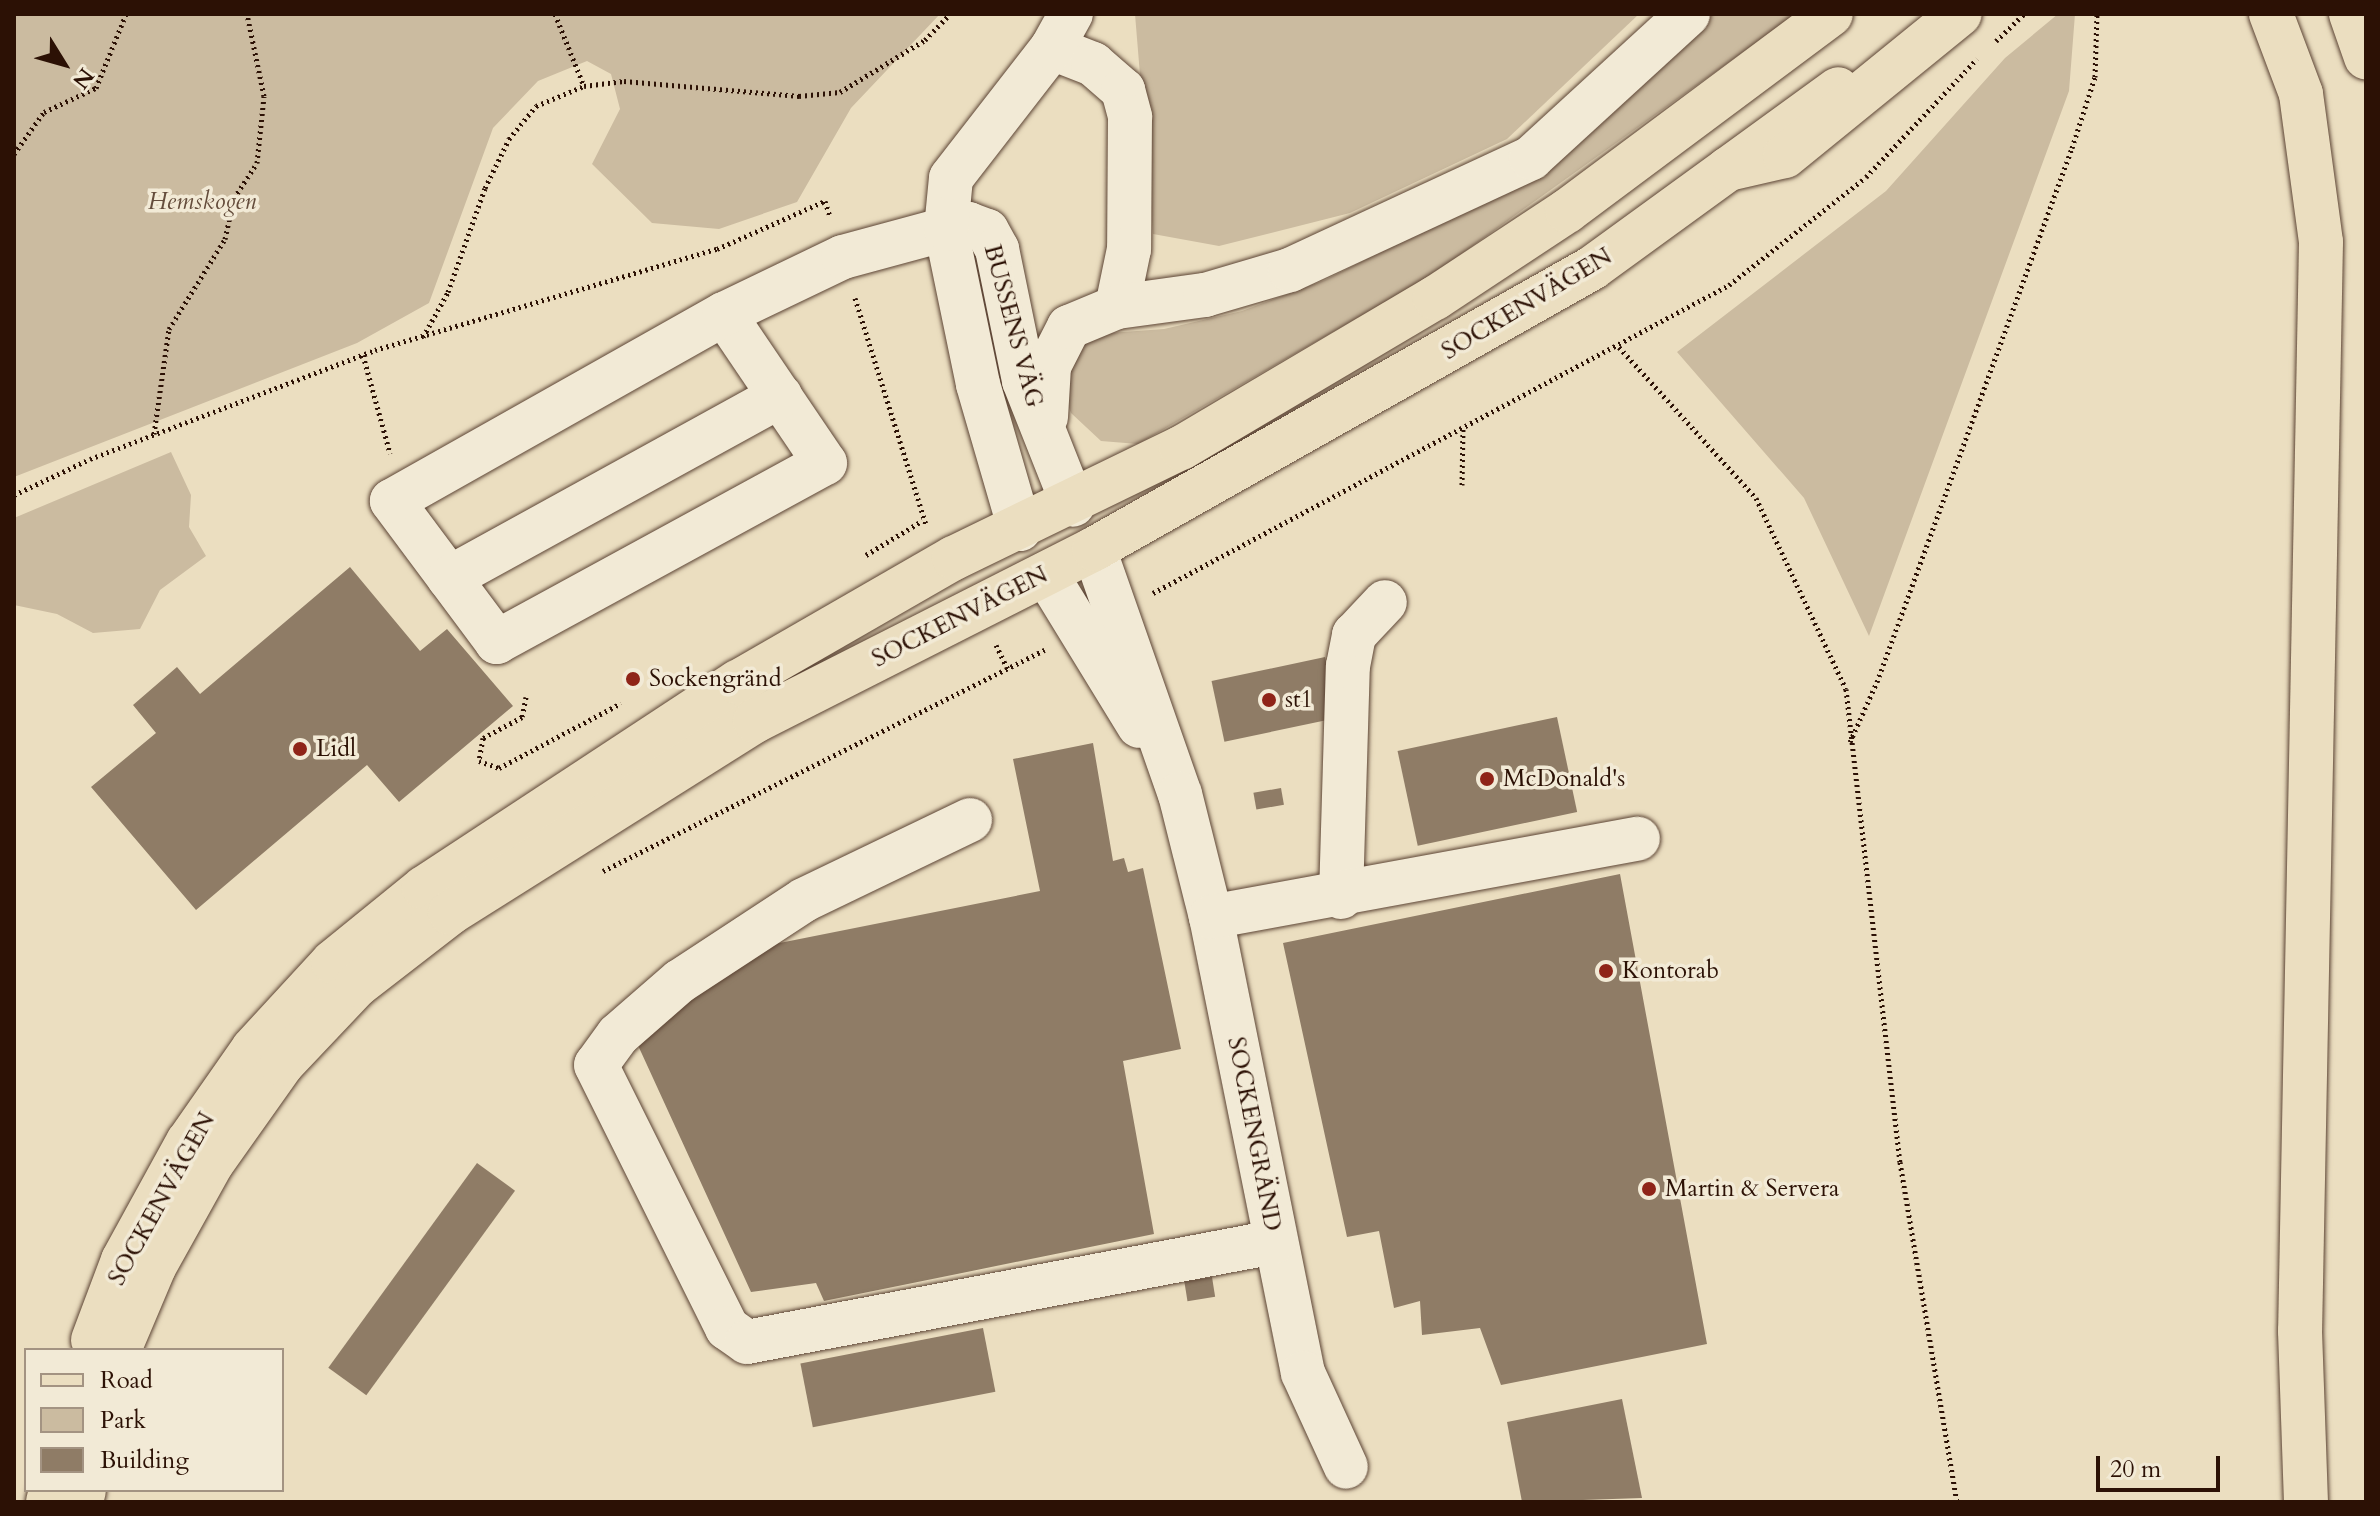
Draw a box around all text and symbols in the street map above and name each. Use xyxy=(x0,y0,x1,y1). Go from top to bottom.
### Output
north arrow xyxy=(24,24,104,104)
text: N xyxy=(65,62,101,95)
park label: Hemskogen xyxy=(148,188,256,216)
street label: BUSSENS VÄG xyxy=(977,241,1049,411)
street label: SOCKENVÄGEN xyxy=(1437,242,1617,366)
street label: SOCKENVÄGEN xyxy=(867,560,1053,674)
place label: Sockengränd xyxy=(649,665,782,693)
marker: Sockengränd xyxy=(624,670,642,688)
place label: st1 xyxy=(1285,686,1313,714)
marker: st1 xyxy=(1260,691,1278,709)
place label: Lidl xyxy=(316,735,356,763)
marker: Lidl xyxy=(291,740,309,758)
place label: McDonald's xyxy=(1503,765,1625,793)
marker: McDonald's xyxy=(1478,770,1496,788)
place label: Kontorab xyxy=(1622,957,1719,985)
marker: Kontorab xyxy=(1597,962,1615,980)
street label: SOCKENGRÄND xyxy=(1221,1035,1287,1233)
street label: SOCKENVÄGEN xyxy=(103,1108,221,1290)
place label: Martin & Servera xyxy=(1665,1175,1839,1203)
marker: Martin & Servera xyxy=(1640,1180,1658,1198)
legend xyxy=(24,1348,284,1492)
text: Road xyxy=(100,1364,153,1397)
text: Park xyxy=(100,1404,146,1437)
scale bar xyxy=(2100,1440,2224,1490)
text: Building xyxy=(100,1444,189,1477)
text: 20 m xyxy=(2110,1453,2161,1486)

